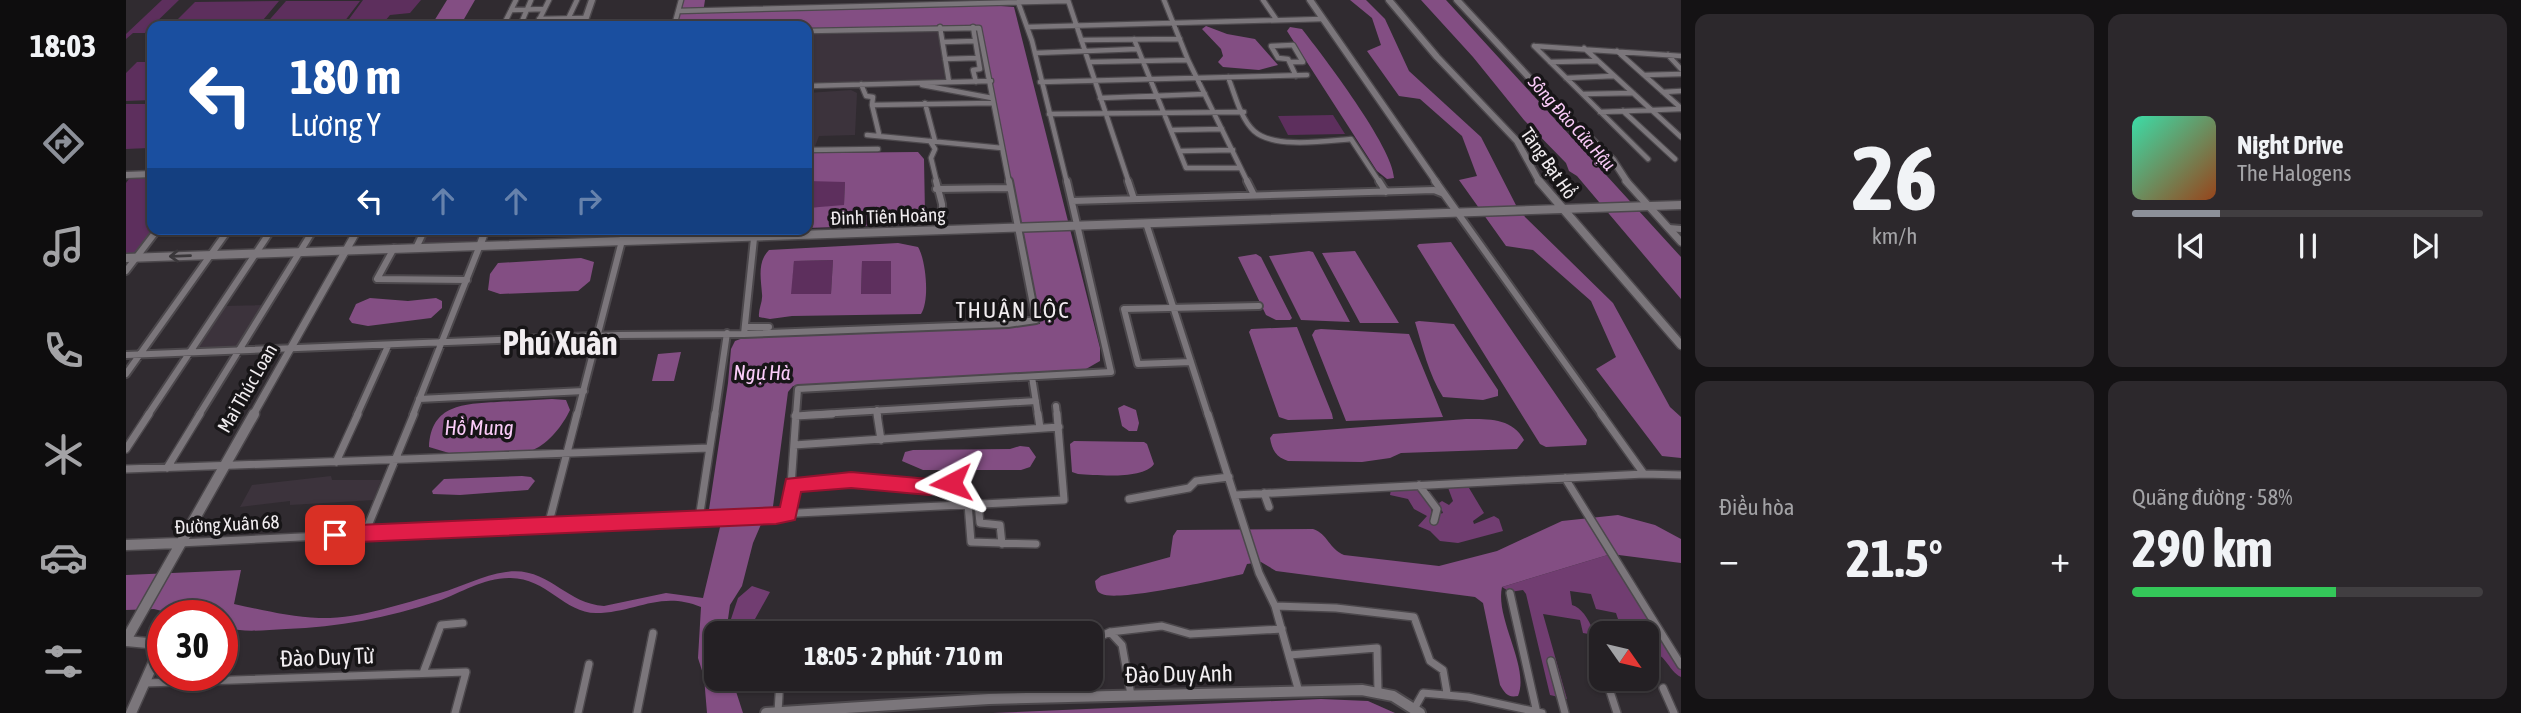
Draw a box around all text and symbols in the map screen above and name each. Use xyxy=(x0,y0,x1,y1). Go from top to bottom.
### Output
text: 18:03 xyxy=(30,27,96,64)
text: 180 m xyxy=(290,48,401,104)
icon: left xyxy=(175,49,266,140)
water label: Sông Đào Cửa Hậu xyxy=(1523,71,1620,175)
text: Lương Y xyxy=(290,106,381,143)
icon: directions xyxy=(39,119,88,168)
street label: Tăng Bạt Hổ xyxy=(1517,123,1581,203)
text: 26 xyxy=(1852,125,1937,229)
text: Night Drive xyxy=(2237,130,2344,160)
text: The Halogens xyxy=(2237,160,2351,186)
icon: left xyxy=(351,182,389,220)
icon: ahead xyxy=(424,182,462,220)
icon: ahead xyxy=(497,182,535,220)
icon: right xyxy=(570,182,608,220)
street label: Đinh Tiên Hoàng xyxy=(830,203,947,229)
icon: music xyxy=(39,222,88,271)
text: km/h xyxy=(1872,223,1917,249)
icon: previous xyxy=(2172,227,2210,265)
icon: pause xyxy=(2289,227,2327,265)
icon: next xyxy=(2406,227,2444,265)
one-way arrow xyxy=(169,249,192,262)
district label: THUẬN LỘC xyxy=(955,297,1071,323)
district label: Phú Xuân xyxy=(503,324,617,362)
icon: phone xyxy=(39,326,88,375)
street label: Mai Thúc Loan xyxy=(213,340,281,436)
water label: Ngự Hà xyxy=(733,360,791,384)
water label: Hồ Mung xyxy=(444,415,514,439)
icon: climate xyxy=(39,430,88,479)
position arrow xyxy=(914,446,988,520)
text: Quãng đường · 58% xyxy=(2132,484,2293,510)
text: Điều hòa xyxy=(1719,494,1795,520)
pin xyxy=(305,505,365,565)
street label: Đường Xuân 68 xyxy=(174,510,280,538)
icon: arrive xyxy=(316,516,354,554)
text: 290 km xyxy=(2132,518,2273,578)
text: 21.5° xyxy=(1846,528,1943,588)
icon: car xyxy=(39,533,88,582)
text: − xyxy=(1719,537,1739,580)
text: + xyxy=(2050,537,2070,580)
speed limit sign: 30 xyxy=(147,600,238,691)
north arrow xyxy=(1589,621,1659,691)
map controls xyxy=(1589,621,1659,691)
icon: filters xyxy=(39,637,88,686)
text: 18:05 · 2 phút · 710 m xyxy=(804,641,1003,671)
street label: Đào Duy Từ xyxy=(279,642,375,672)
street label: Đào Duy Anh xyxy=(1125,660,1233,688)

